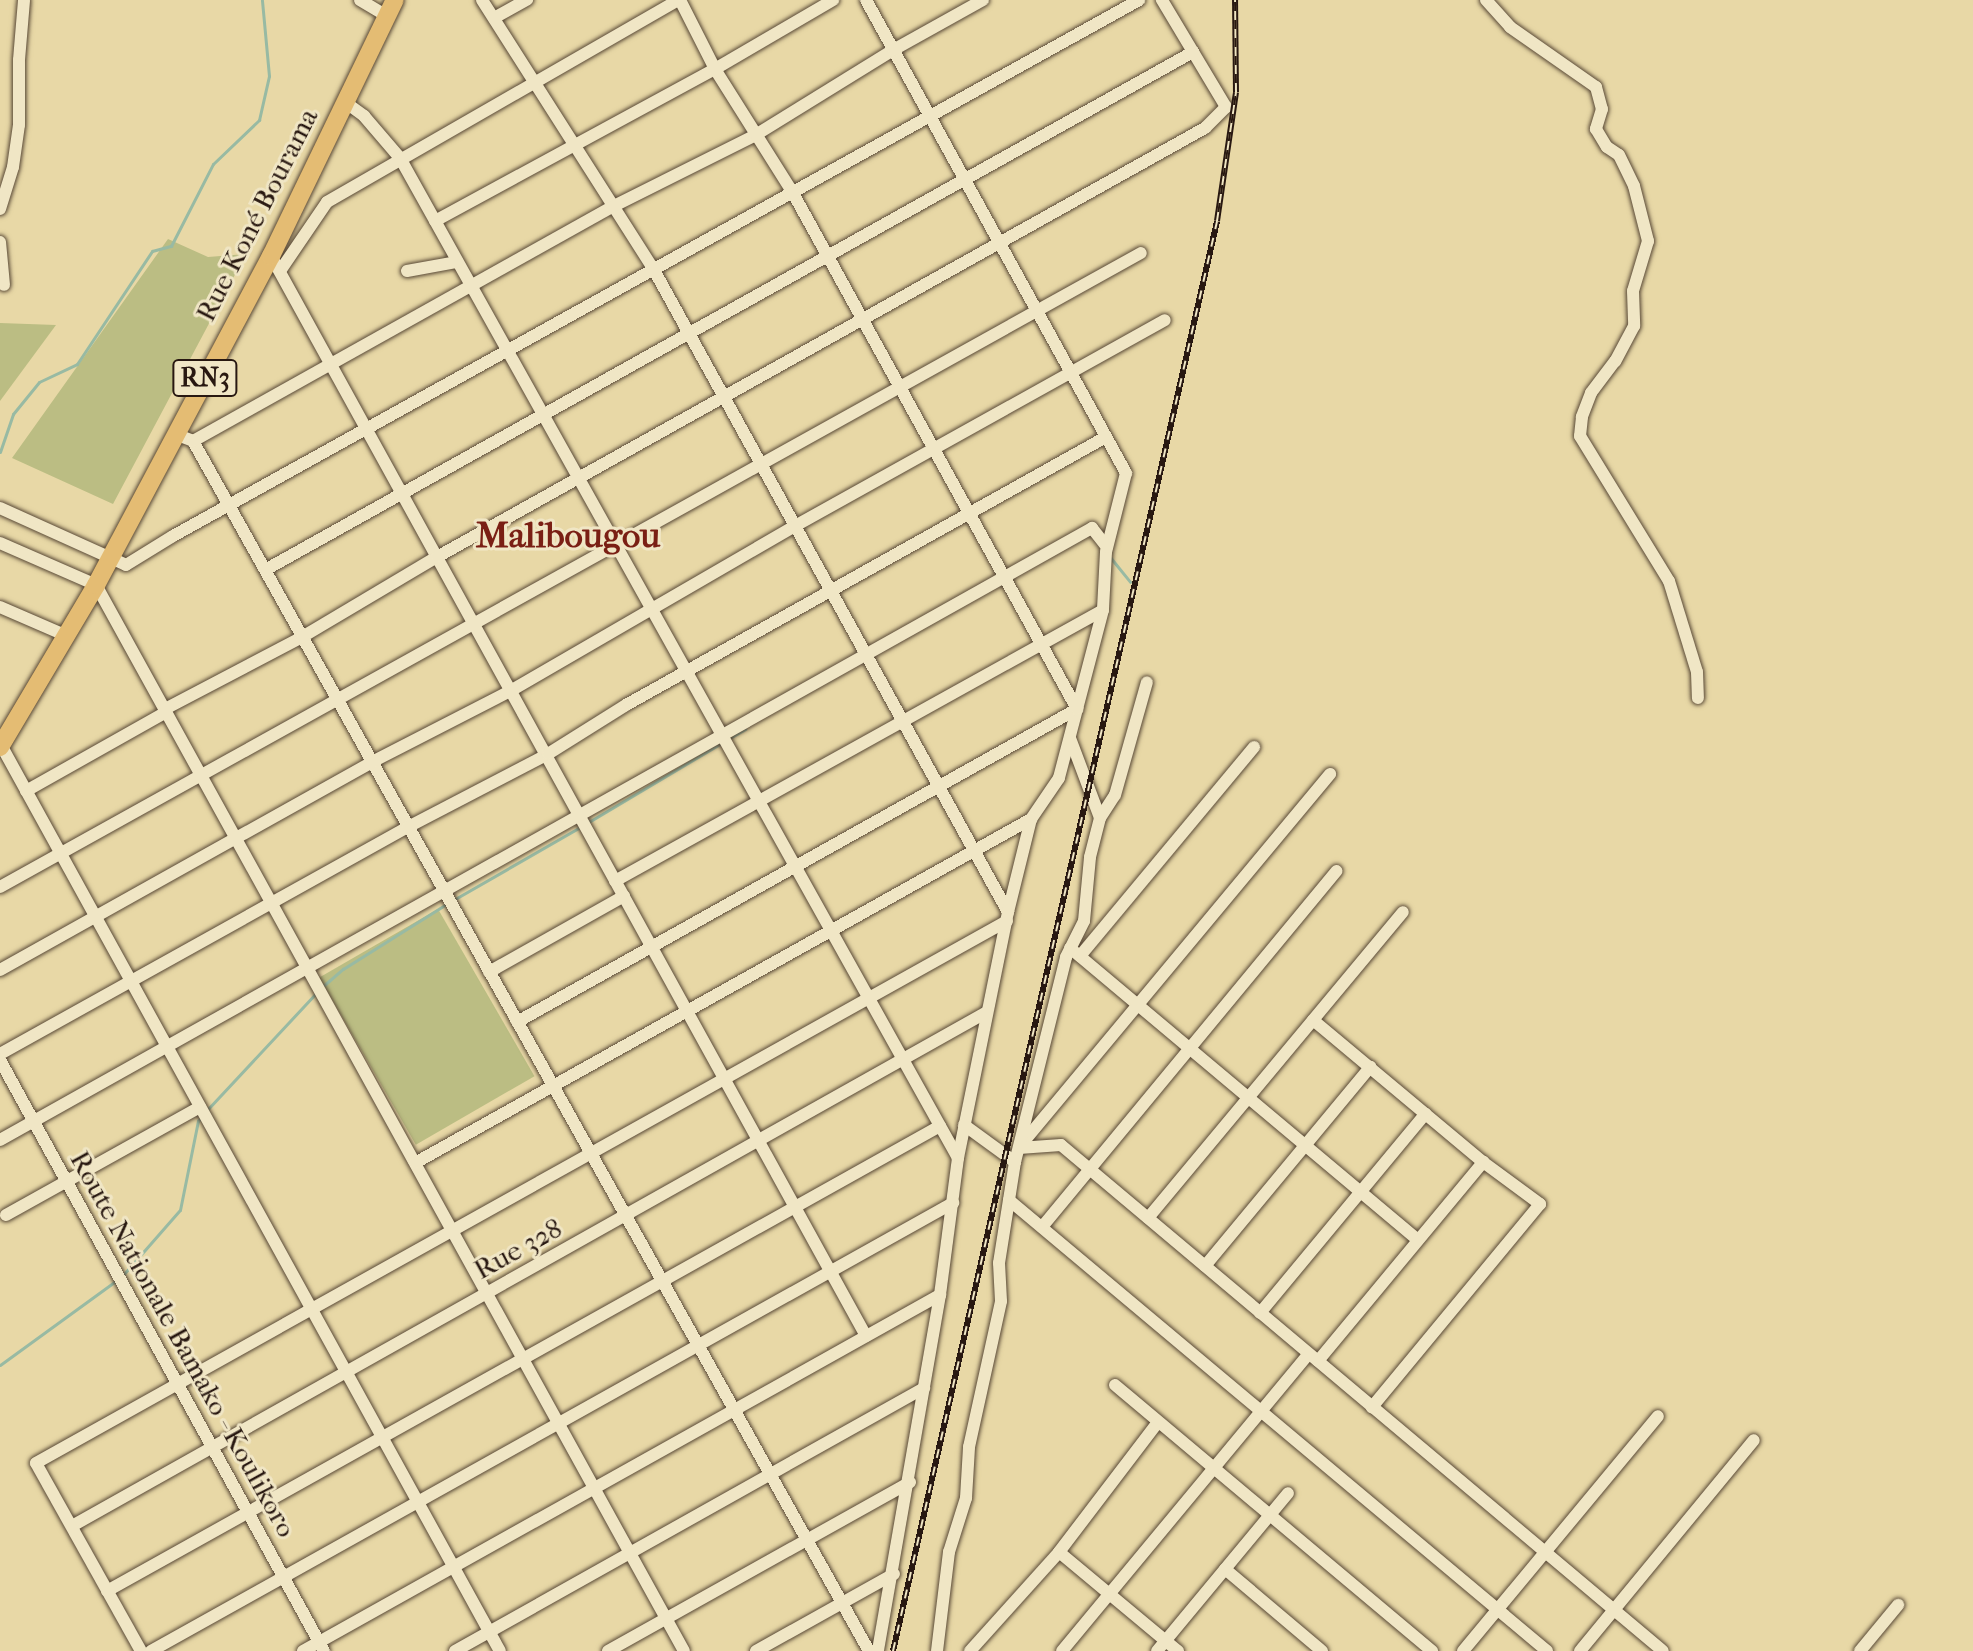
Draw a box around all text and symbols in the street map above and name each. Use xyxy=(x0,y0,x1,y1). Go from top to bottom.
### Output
street label: Rue Koné Bourama xyxy=(189,103,325,327)
road number: RN3 xyxy=(171,356,239,400)
district label: Malibougou xyxy=(476,514,660,558)
street label: Route Nationale Bamako - Koulikoro xyxy=(63,1145,303,1543)
street label: Rue 328 xyxy=(468,1211,568,1287)

